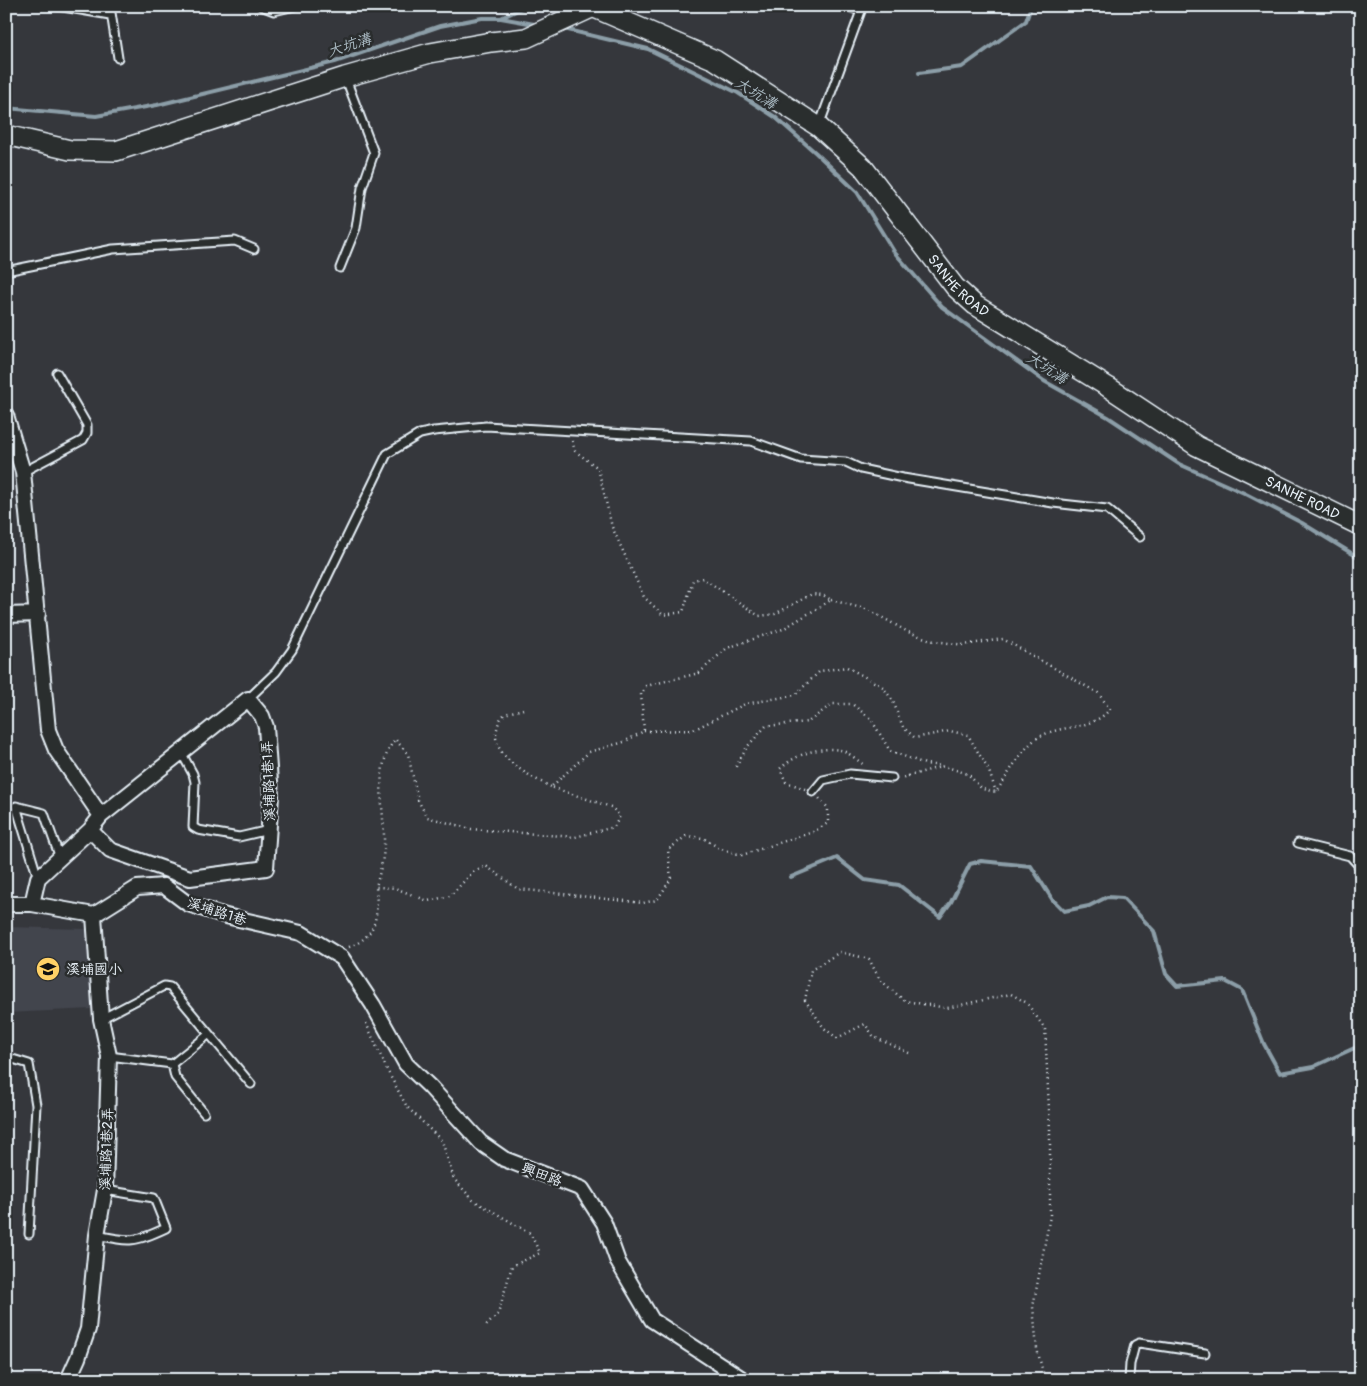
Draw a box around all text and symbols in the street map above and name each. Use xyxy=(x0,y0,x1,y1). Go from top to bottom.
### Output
water label: 大坑溝 xyxy=(325,29,375,61)
water label: 大坑溝 xyxy=(732,73,782,114)
street label: SANHE ROAD xyxy=(924,251,992,321)
water label: 大坑溝 xyxy=(1023,348,1072,390)
street label: SANHE ROAD xyxy=(1262,473,1343,523)
street label: 溪埔路1巷1弄 xyxy=(259,740,278,822)
street label: 溪埔路1巷 xyxy=(185,894,250,929)
school or university icon: 溪埔國小 xyxy=(35,956,61,982)
place label: 溪埔國小 xyxy=(66,961,122,978)
street label: 溪埔路1巷2弄 xyxy=(97,1107,116,1191)
street label: 興田路 xyxy=(519,1159,564,1190)

